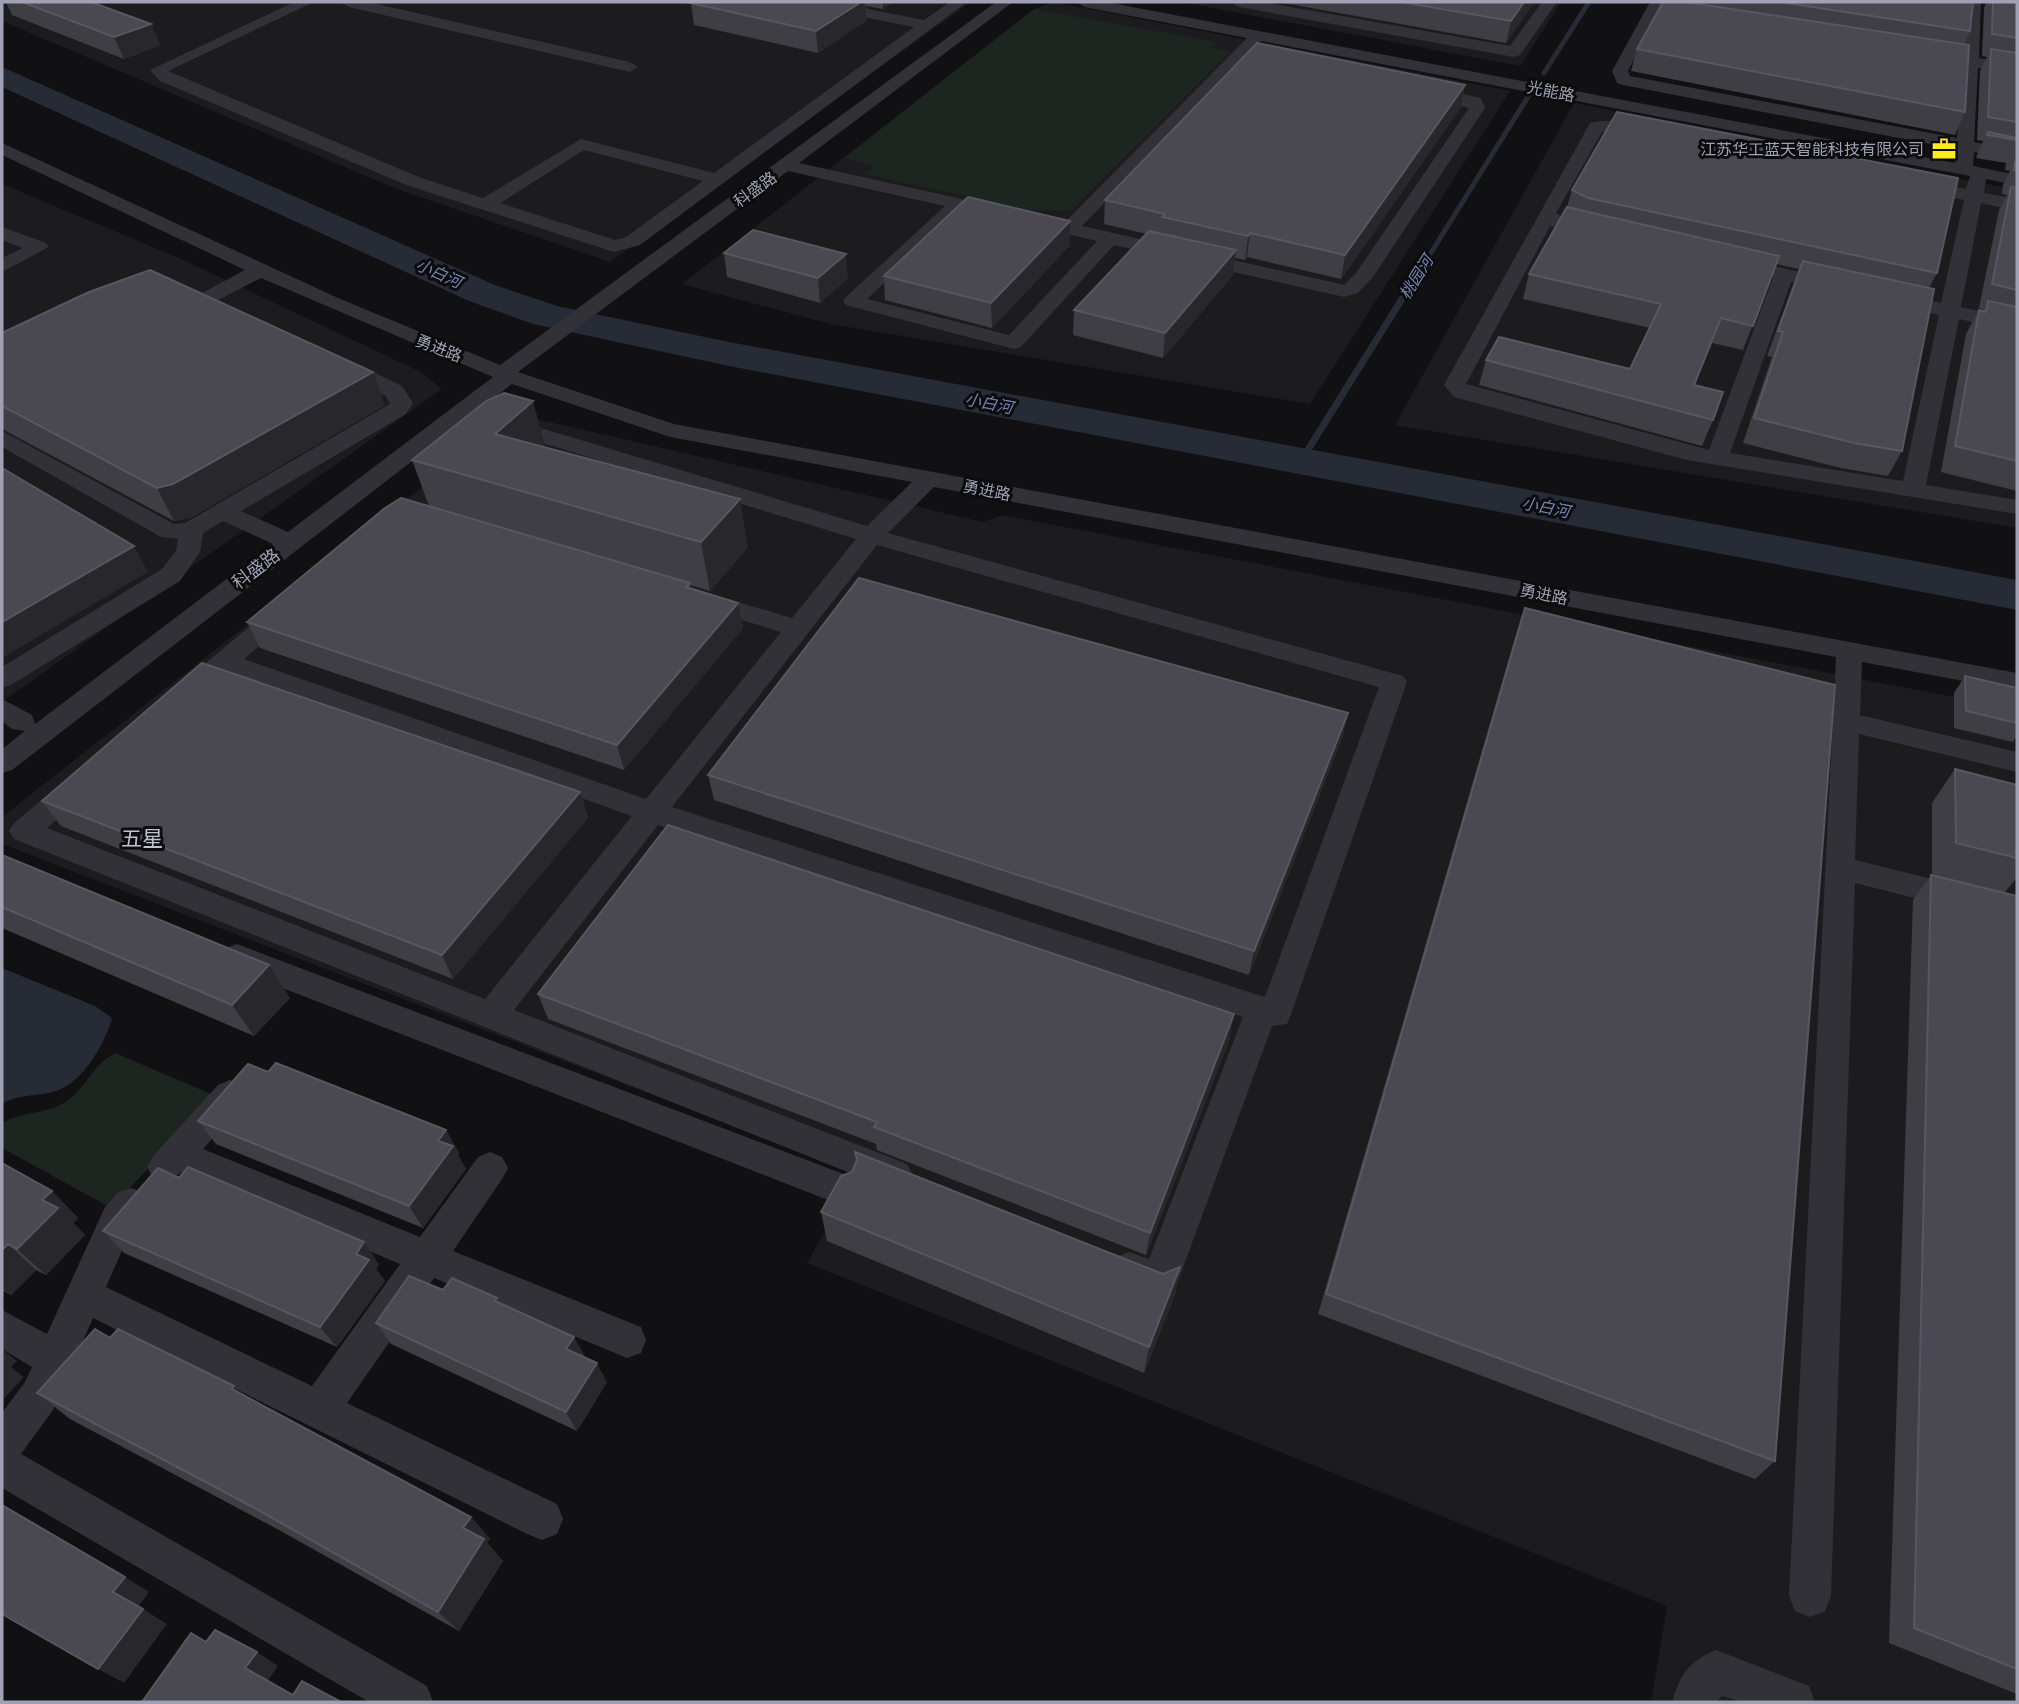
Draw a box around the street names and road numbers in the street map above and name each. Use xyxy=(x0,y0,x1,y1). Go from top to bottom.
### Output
street label: 光能路 xyxy=(1525,78,1576,106)
street label: 科盛路 xyxy=(730,168,781,212)
street label: 勇进路 xyxy=(413,331,465,367)
street label: 勇进路 xyxy=(961,477,1012,505)
street label: 科盛路 xyxy=(228,544,284,594)
street label: 勇进路 xyxy=(1518,581,1569,609)

